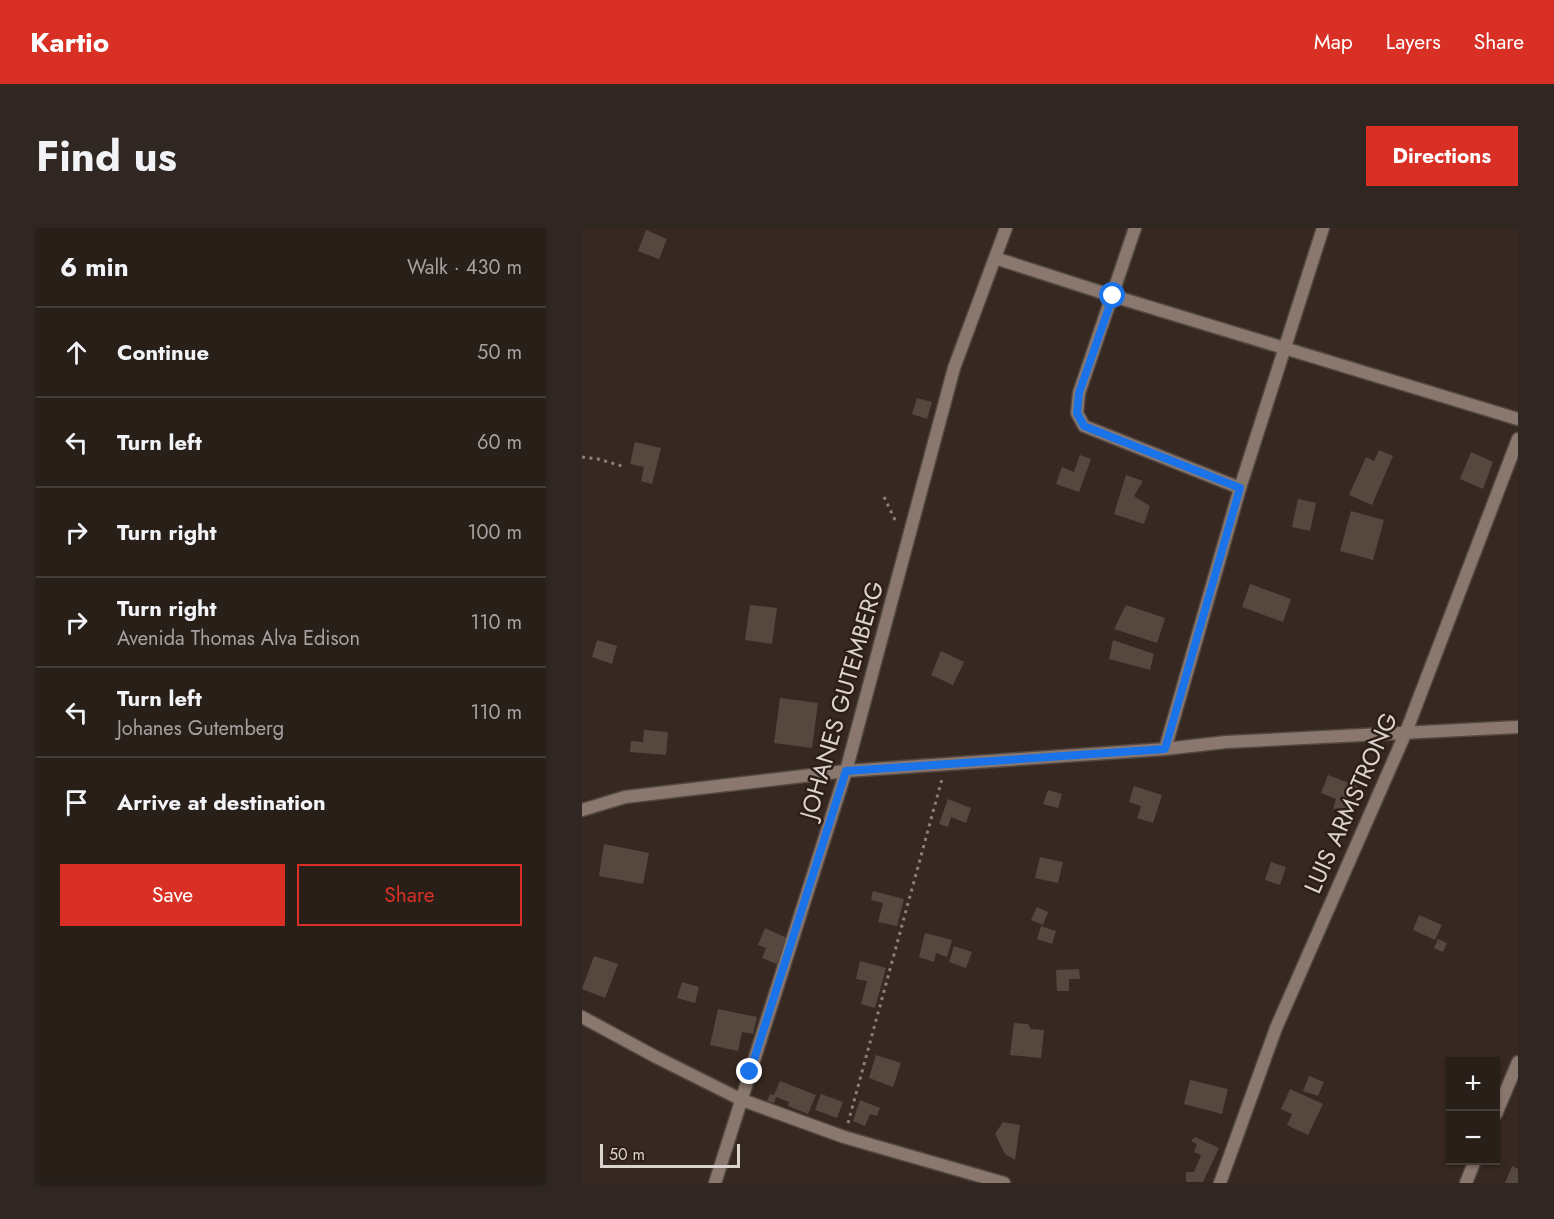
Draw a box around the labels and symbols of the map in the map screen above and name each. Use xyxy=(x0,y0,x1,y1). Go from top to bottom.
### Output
route start xyxy=(1099,282,1125,308)
street label: JOHANES GUTEMBERG xyxy=(790,577,892,826)
street label: LUIS ARMSTRONG xyxy=(1295,707,1406,899)
route end xyxy=(736,1058,762,1084)
scale bar xyxy=(600,1141,740,1168)

